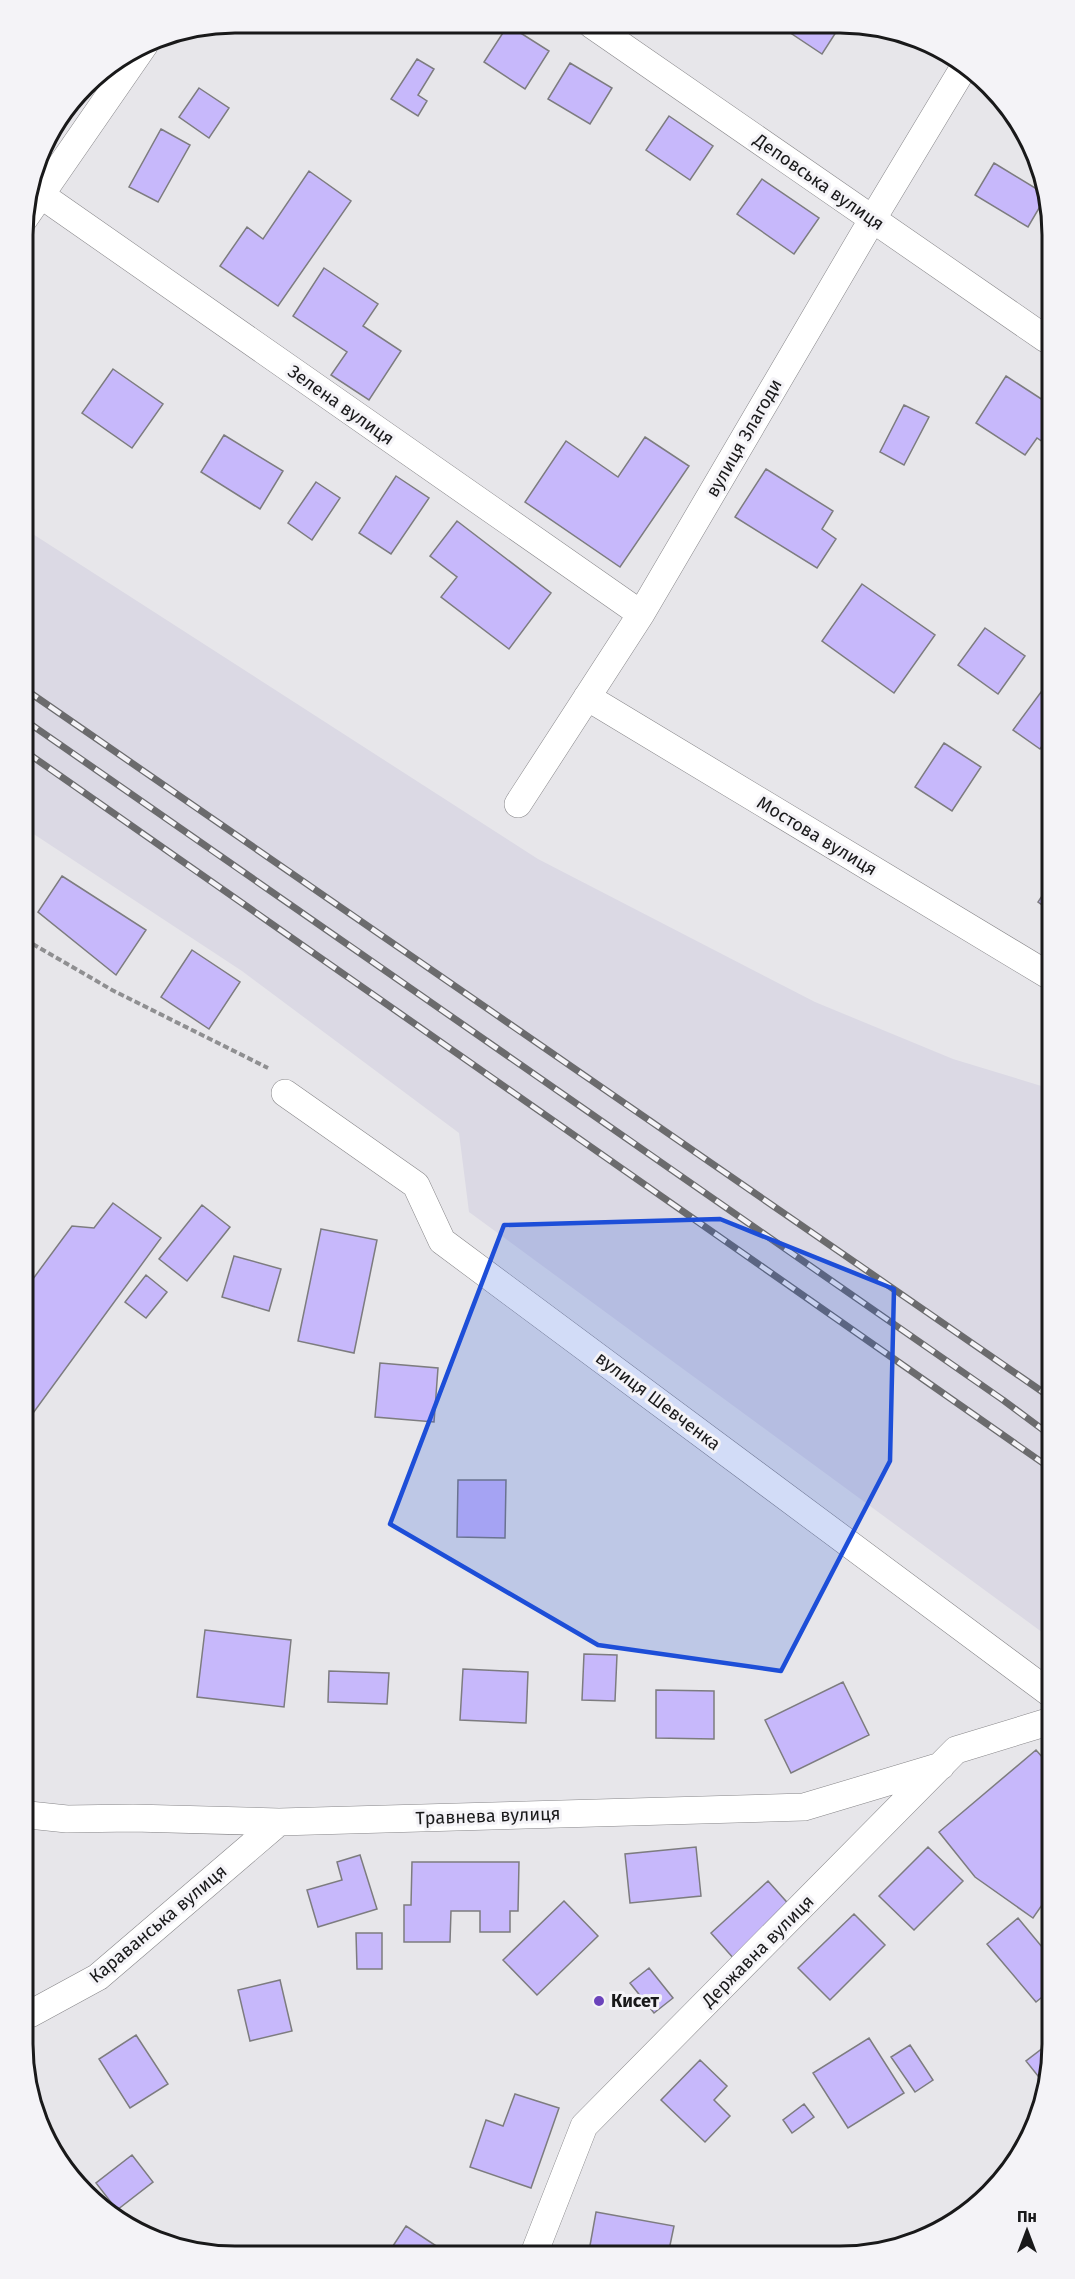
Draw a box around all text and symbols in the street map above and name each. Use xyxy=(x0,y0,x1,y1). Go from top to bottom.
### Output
street label: Деповська вулиця xyxy=(749,128,888,235)
street label: Зелена вулиця xyxy=(284,360,398,450)
street label: вулиця Злагоди xyxy=(701,375,787,501)
street label: Мостова вулиця xyxy=(753,792,881,880)
street label: вулиця Шевченка xyxy=(591,1347,725,1455)
street label: Травнева вулиця xyxy=(415,1802,561,1830)
street label: Караванська вулиця xyxy=(85,1860,231,1988)
street label: Державна вулиця xyxy=(697,1890,819,2012)
place label: Кисет xyxy=(611,1990,660,2012)
marker: Кисет xyxy=(592,1994,606,2008)
north arrow xyxy=(997,2201,1057,2261)
text: Пн xyxy=(1017,2207,1037,2226)

